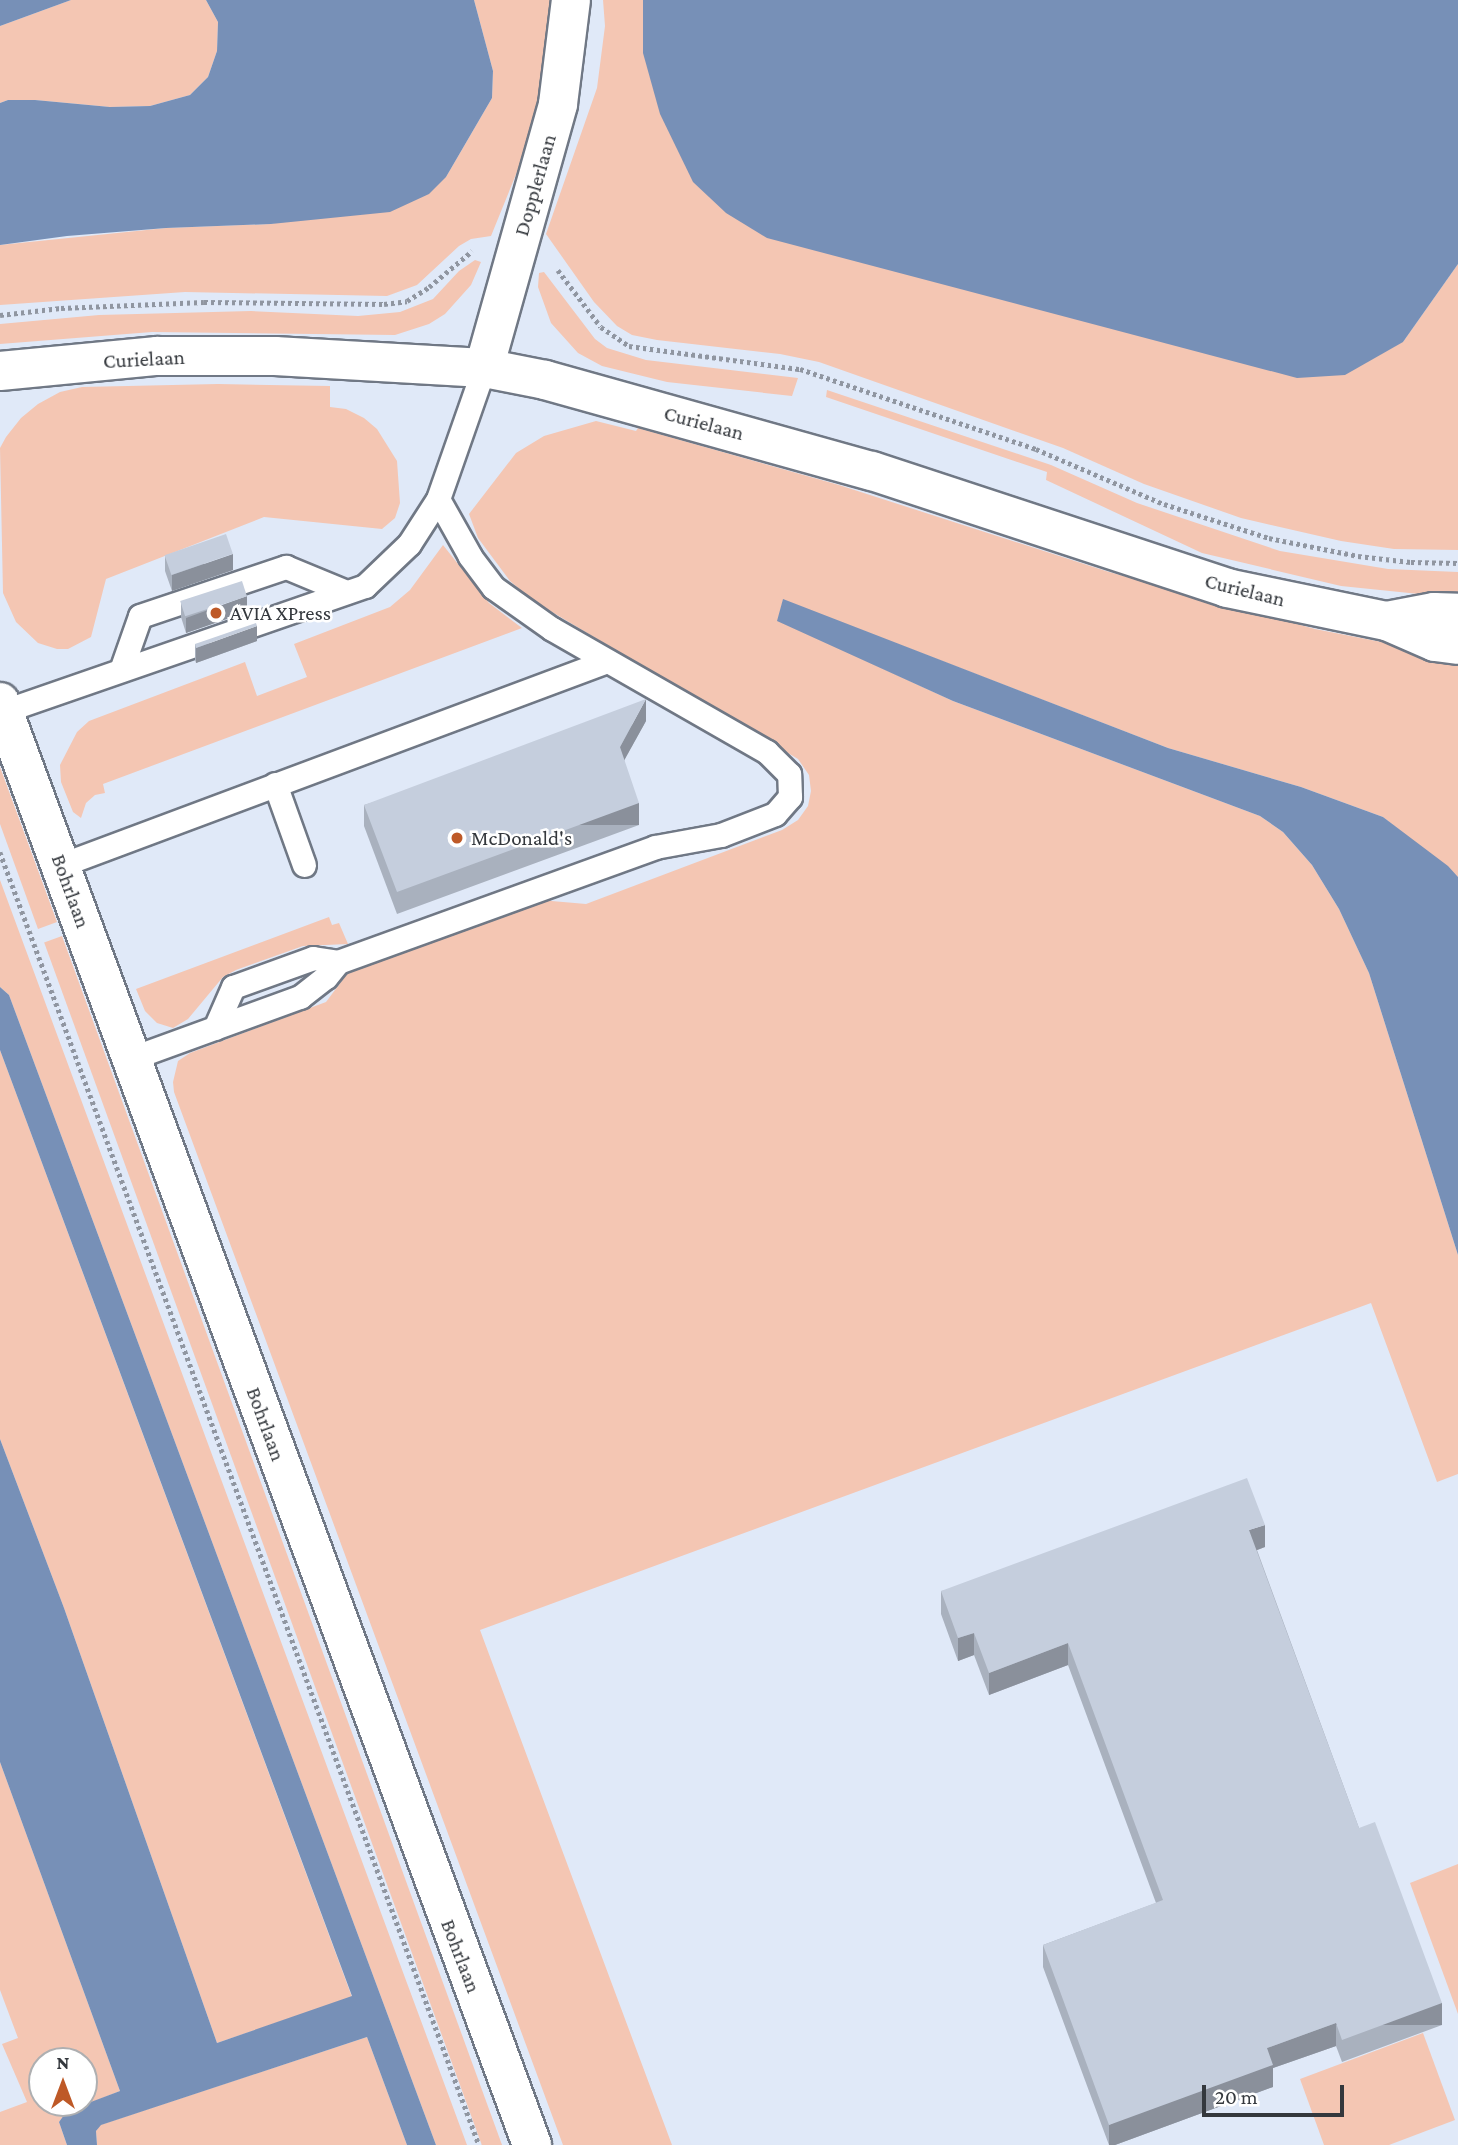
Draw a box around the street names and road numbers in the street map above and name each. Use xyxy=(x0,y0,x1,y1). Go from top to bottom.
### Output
street label: Dopplerlaan xyxy=(508,131,562,239)
street label: Curielaan xyxy=(102,344,186,374)
street label: Curielaan xyxy=(661,400,747,446)
street label: Curielaan xyxy=(1202,568,1288,612)
street label: Bohrlaan xyxy=(46,851,96,931)
street label: Bohrlaan xyxy=(241,1384,291,1464)
street label: Bohrlaan xyxy=(435,1916,487,1996)

